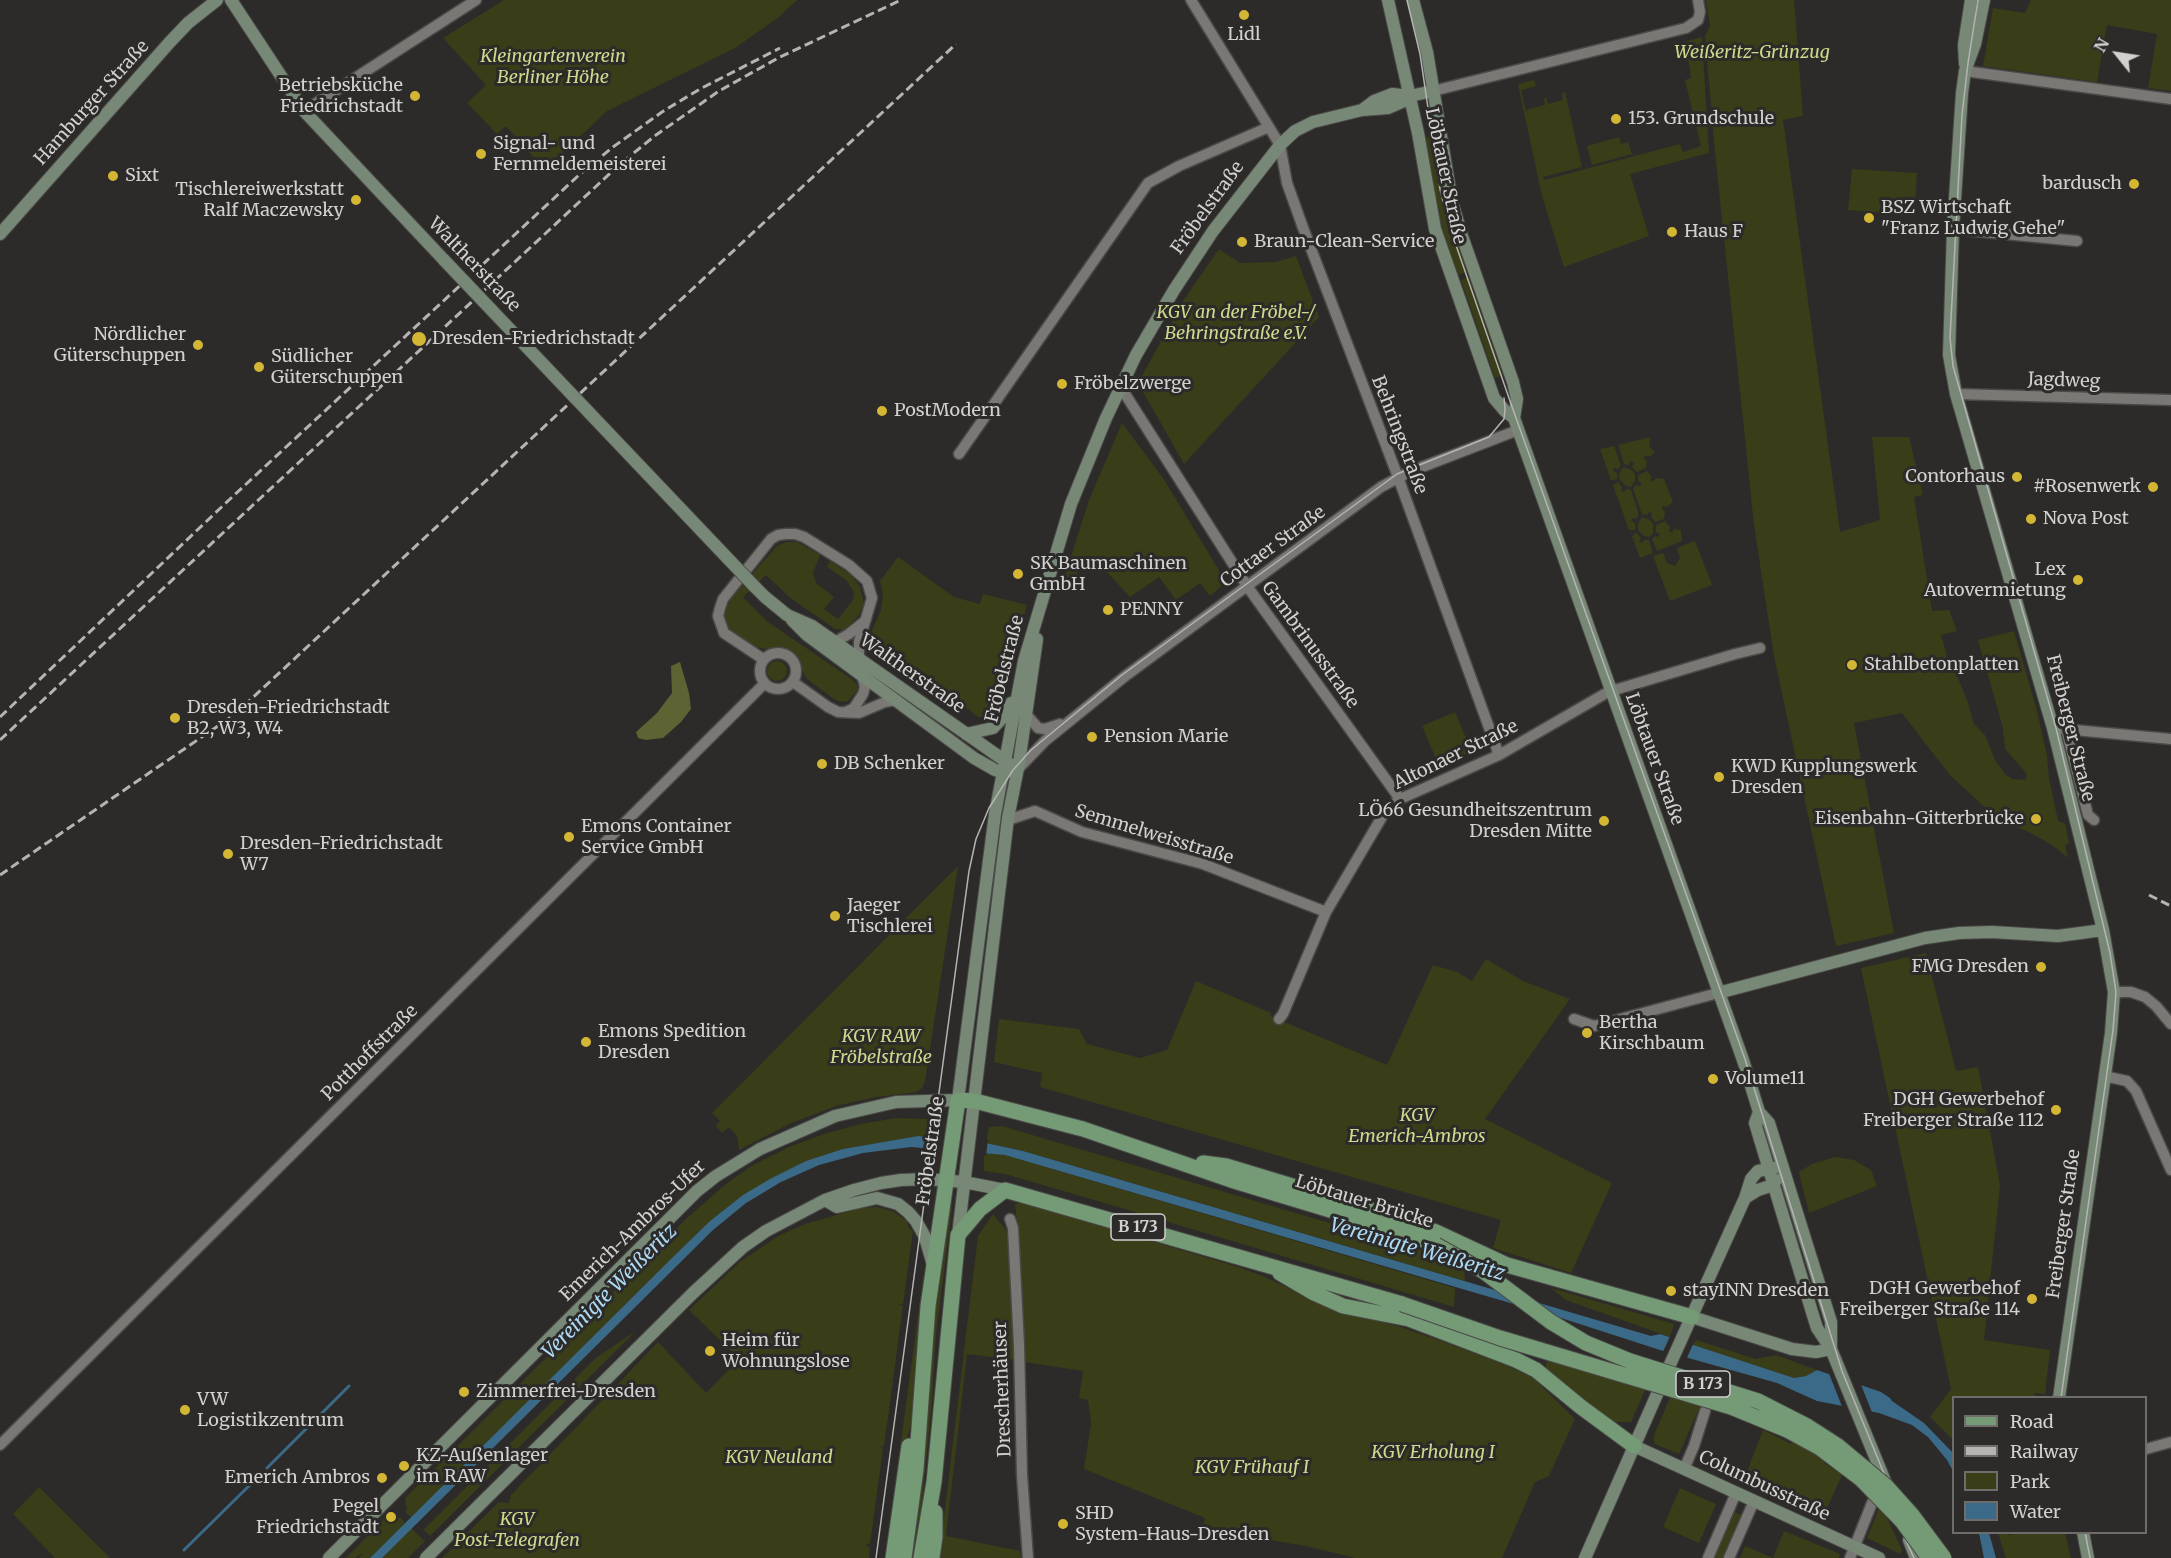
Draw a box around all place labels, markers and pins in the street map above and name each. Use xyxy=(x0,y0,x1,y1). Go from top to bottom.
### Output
marker: Lidl xyxy=(1237,8,1251,22)
place label: Lidl xyxy=(1227,24,1261,46)
place label: Betriebsküche Friedrichstadt xyxy=(279,75,403,118)
marker: Betriebsküche Friedrichstadt xyxy=(408,89,422,103)
place label: 153. Grundschule xyxy=(1628,108,1774,130)
marker: 153. Grundschule xyxy=(1609,112,1623,126)
place label: Signal- und Fernmeldemeisterei xyxy=(493,133,667,176)
marker: Signal- und Fernmeldemeisterei xyxy=(474,147,488,161)
place label: Sixt xyxy=(125,165,159,187)
marker: Sixt xyxy=(106,169,120,183)
place label: bardusch xyxy=(2042,173,2122,195)
marker: bardusch xyxy=(2127,177,2141,191)
place label: Tischlereiwerkstatt Ralf Maczewsky xyxy=(175,179,344,222)
marker: Tischlereiwerkstatt Ralf Maczewsky xyxy=(349,193,363,207)
place label: BSZ Wirtschaft "Franz Ludwig Gehe" xyxy=(1881,197,2065,240)
marker: BSZ Wirtschaft "Franz Ludwig Gehe" xyxy=(1862,211,1876,225)
place label: Haus F xyxy=(1684,221,1743,243)
marker: Haus F xyxy=(1665,225,1679,239)
place label: Braun-Clean-Service xyxy=(1254,231,1434,253)
marker: Braun-Clean-Service xyxy=(1235,235,1249,249)
place label: Nördlicher Güterschuppen xyxy=(54,324,186,366)
place label: Dresden-Friedrichstadt xyxy=(432,328,635,350)
marker: Dresden-Friedrichstadt xyxy=(410,330,428,348)
marker: Nördlicher Güterschuppen xyxy=(191,338,205,352)
place label: Südlicher Güterschuppen xyxy=(271,346,403,388)
marker: Südlicher Güterschuppen xyxy=(252,360,266,374)
place label: Fröbelzwerge xyxy=(1074,373,1191,395)
marker: Fröbelzwerge xyxy=(1055,377,1069,391)
place label: PostModern xyxy=(894,400,1001,422)
marker: PostModern xyxy=(875,404,889,418)
place label: Contorhaus xyxy=(1905,466,2005,488)
marker: Contorhaus xyxy=(2010,470,2024,484)
place label: #Rosenwerk xyxy=(2033,476,2141,498)
marker: #Rosenwerk xyxy=(2146,480,2160,494)
place label: Nova Post xyxy=(2043,508,2129,530)
marker: Nova Post xyxy=(2024,512,2038,526)
place label: SK Baumaschinen GmbH xyxy=(1030,553,1187,596)
place label: Lex Autovermietung xyxy=(1924,559,2066,602)
marker: SK Baumaschinen GmbH xyxy=(1011,567,1025,581)
marker: Lex Autovermietung xyxy=(2071,573,2085,587)
place label: PENNY xyxy=(1120,599,1183,621)
marker: PENNY xyxy=(1101,603,1115,617)
place label: Stahlbetonplatten xyxy=(1864,654,2019,676)
marker: Stahlbetonplatten xyxy=(1845,658,1859,672)
place label: Dresden-Friedrichstadt B2, W3, W4 xyxy=(187,697,390,740)
marker: Dresden-Friedrichstadt B2, W3, W4 xyxy=(168,711,182,725)
place label: Pension Marie xyxy=(1104,726,1228,748)
marker: Pension Marie xyxy=(1085,730,1099,744)
place label: DB Schenker xyxy=(834,753,945,775)
place label: KWD Kupplungswerk Dresden xyxy=(1731,756,1917,798)
marker: DB Schenker xyxy=(815,757,829,771)
marker: KWD Kupplungswerk Dresden xyxy=(1712,770,1726,784)
place label: LÖ66 Gesundheitszentrum Dresden Mitte xyxy=(1358,800,1592,842)
place label: Eisenbahn-Gitterbrücke xyxy=(1815,808,2024,830)
marker: Eisenbahn-Gitterbrücke xyxy=(2029,812,2043,826)
marker: LÖ66 Gesundheitszentrum Dresden Mitte xyxy=(1597,814,1611,828)
place label: Emons Container Service GmbH xyxy=(581,816,731,858)
marker: Emons Container Service GmbH xyxy=(562,830,576,844)
place label: Dresden-Friedrichstadt W7 xyxy=(240,833,443,876)
marker: Dresden-Friedrichstadt W7 xyxy=(221,847,235,861)
place label: Jaeger Tischlerei xyxy=(847,895,933,938)
marker: Jaeger Tischlerei xyxy=(828,909,842,923)
place label: FMG Dresden xyxy=(1911,956,2029,978)
marker: FMG Dresden xyxy=(2034,960,2048,974)
place label: Bertha Kirschbaum xyxy=(1599,1012,1705,1054)
place label: Emons Spedition Dresden xyxy=(598,1021,746,1064)
marker: Bertha Kirschbaum xyxy=(1580,1026,1594,1040)
marker: Emons Spedition Dresden xyxy=(579,1035,593,1049)
place label: Volume11 xyxy=(1725,1068,1805,1090)
marker: Volume11 xyxy=(1706,1072,1720,1086)
place label: DGH Gewerbehof Freiberger Straße 112 xyxy=(1863,1089,2044,1132)
marker: DGH Gewerbehof Freiberger Straße 112 xyxy=(2049,1103,2063,1117)
place label: DGH Gewerbehof Freiberger Straße 114 xyxy=(1839,1278,2020,1320)
place label: stayINN Dresden xyxy=(1683,1280,1829,1302)
marker: stayINN Dresden xyxy=(1664,1284,1678,1298)
marker: DGH Gewerbehof Freiberger Straße 114 xyxy=(2025,1292,2039,1306)
place label: Heim für Wohnungslose xyxy=(722,1330,850,1372)
marker: Heim für Wohnungslose xyxy=(703,1344,717,1358)
place label: Zimmerfrei-Dresden xyxy=(476,1381,656,1403)
marker: Zimmerfrei-Dresden xyxy=(457,1385,471,1399)
place label: VW Logistikzentrum xyxy=(197,1389,344,1432)
marker: VW Logistikzentrum xyxy=(178,1403,192,1417)
place label: KZ-Außenlager im RAW xyxy=(416,1445,548,1488)
marker: KZ-Außenlager im RAW xyxy=(397,1459,411,1473)
place label: Emerich Ambros xyxy=(224,1467,370,1489)
marker: Emerich Ambros xyxy=(375,1471,389,1485)
place label: Pegel Friedrichstadt xyxy=(256,1496,379,1538)
place label: SHD System-Haus-Dresden xyxy=(1075,1503,1269,1546)
marker: Pegel Friedrichstadt xyxy=(384,1510,398,1524)
marker: SHD System-Haus-Dresden xyxy=(1056,1517,1070,1531)

